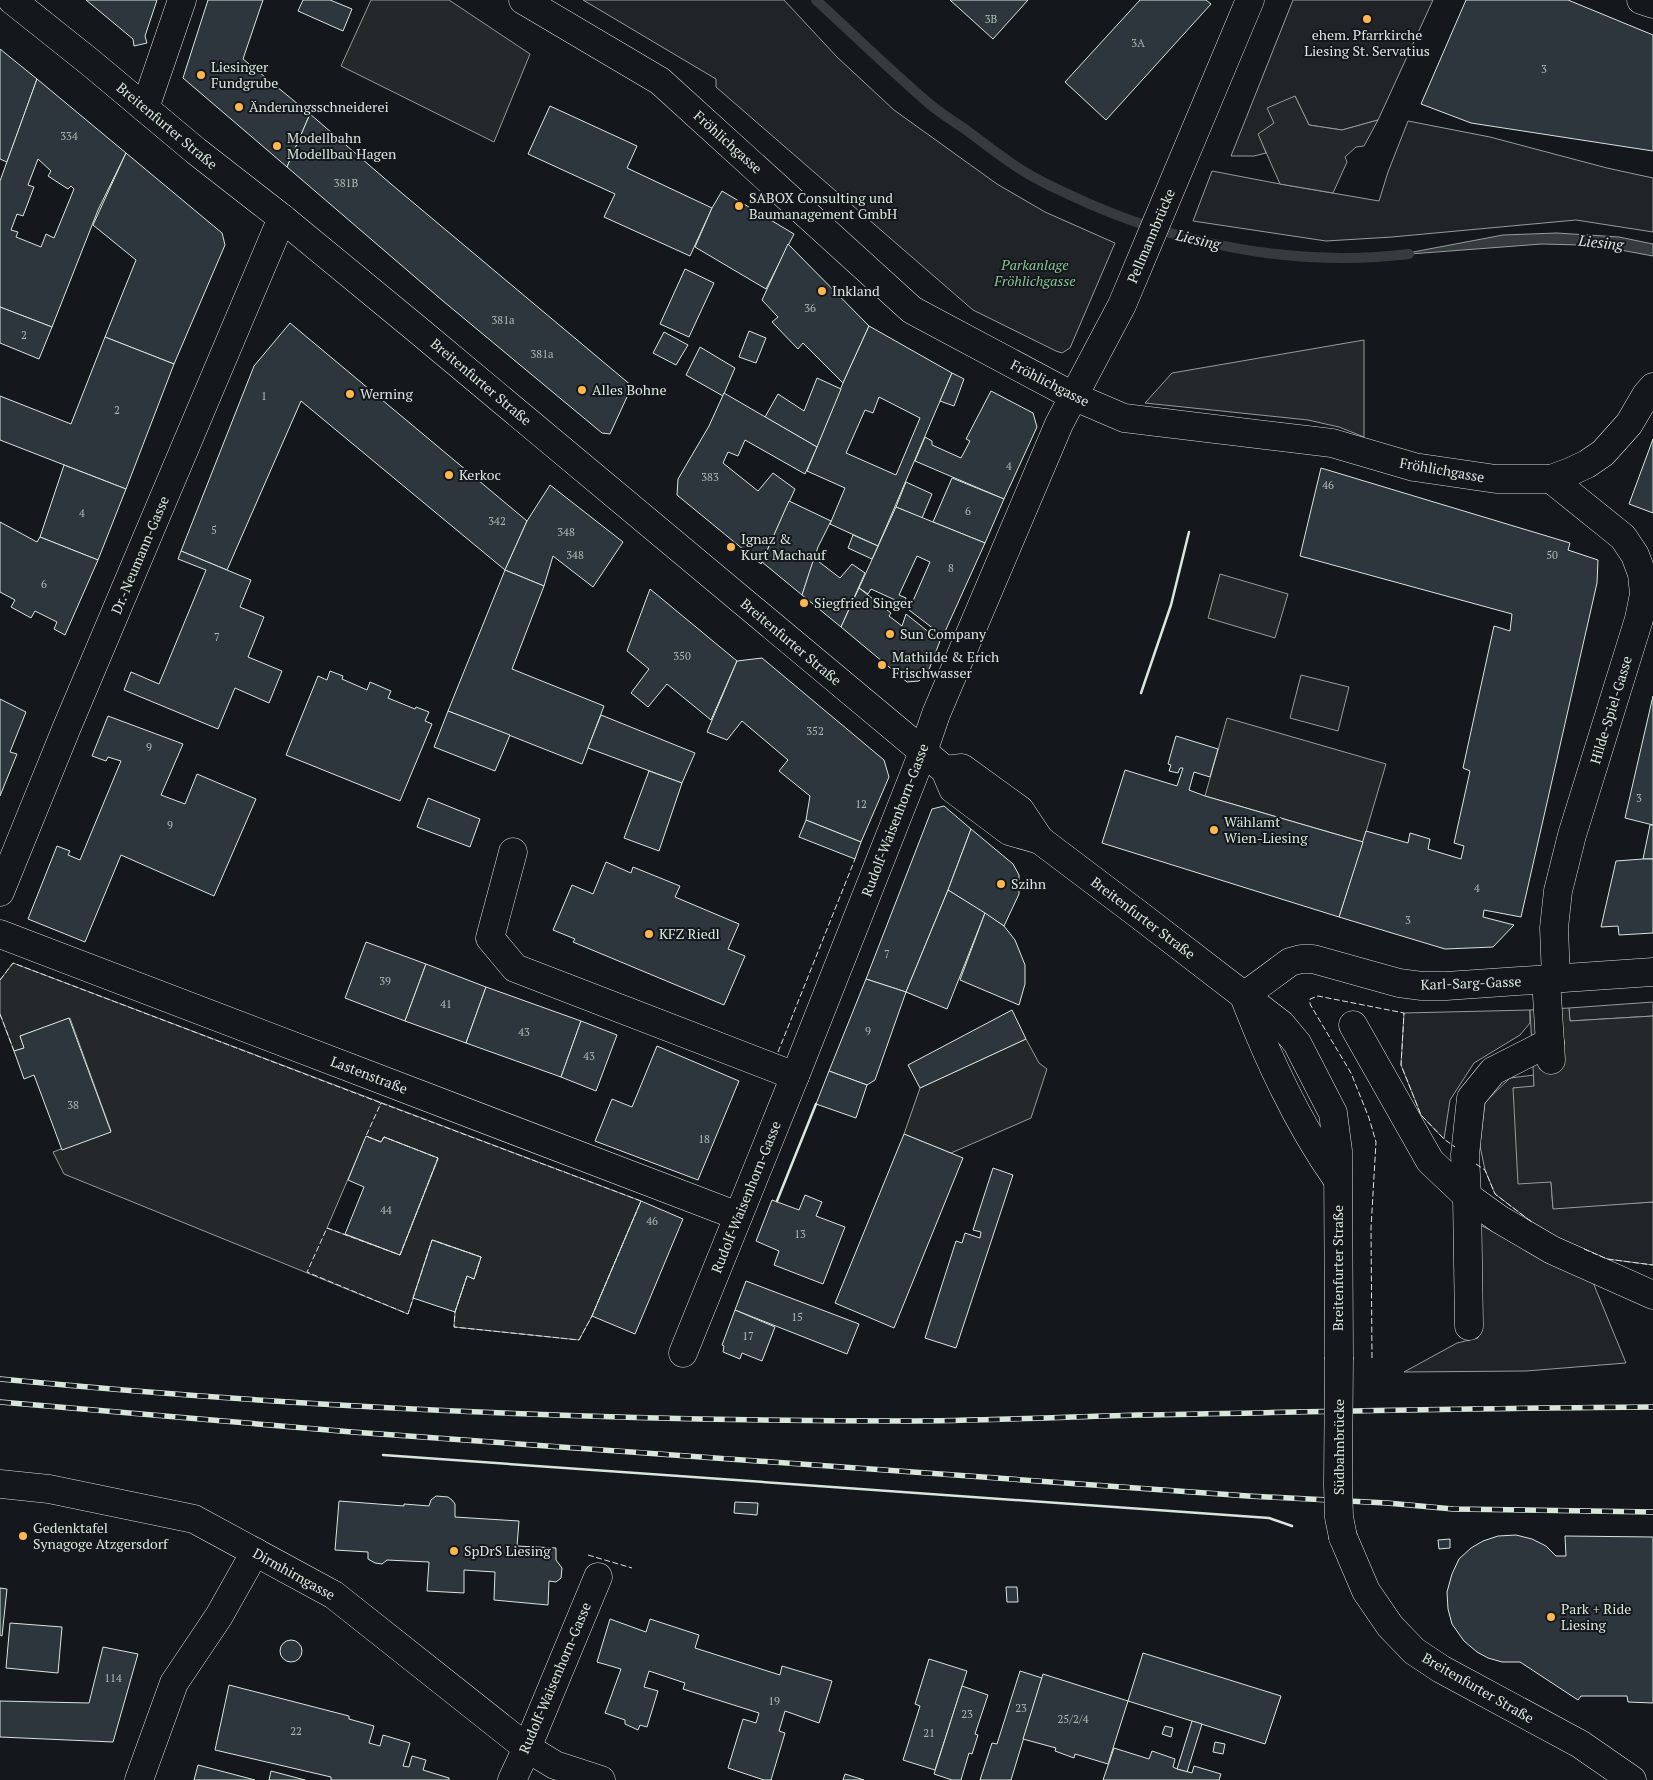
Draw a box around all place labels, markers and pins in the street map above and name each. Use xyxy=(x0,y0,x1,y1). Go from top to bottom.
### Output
marker: ehem. Pfarrkirche Liesing St. Servatius xyxy=(1361,13,1373,25)
place label: ehem. Pfarrkirche Liesing St. Servatius xyxy=(1304,25,1430,60)
place label: Liesinger Fundgrube xyxy=(211,57,278,92)
marker: Liesinger Fundgrube xyxy=(195,69,207,81)
place label: Änderungsschneiderei xyxy=(249,97,389,116)
marker: Änderungsschneiderei xyxy=(233,101,245,113)
place label: Modellbahn Modellbau Hagen xyxy=(287,128,397,163)
marker: Modellbahn Modellbau Hagen xyxy=(271,140,283,152)
place label: SABOX Consulting und Baumanagement GmbH xyxy=(749,188,897,223)
marker: SABOX Consulting und Baumanagement GmbH xyxy=(733,200,745,212)
place label: Inkland xyxy=(832,281,880,300)
marker: Inkland xyxy=(816,285,828,297)
place label: Alles Bohne xyxy=(592,380,666,399)
place label: Werning xyxy=(360,384,413,403)
marker: Alles Bohne xyxy=(576,384,588,396)
marker: Werning xyxy=(344,388,356,400)
place label: Kerkoc xyxy=(459,465,501,484)
marker: Kerkoc xyxy=(443,469,455,481)
place label: Ignaz & Kurt Machauf xyxy=(741,529,827,564)
marker: Ignaz & Kurt Machauf xyxy=(725,541,737,553)
place label: Siegfried Singer xyxy=(814,593,913,612)
marker: Siegfried Singer xyxy=(798,597,810,609)
place label: Sun Company xyxy=(900,624,987,643)
marker: Sun Company xyxy=(884,628,896,640)
place label: Mathilde & Erich Frischwasser xyxy=(892,647,999,682)
marker: Mathilde & Erich Frischwasser xyxy=(876,659,888,671)
place label: Wählamt Wien-Liesing xyxy=(1224,812,1308,847)
marker: Wählamt Wien-Liesing xyxy=(1208,824,1220,836)
place label: Szihn xyxy=(1011,874,1047,893)
marker: Szihn xyxy=(995,878,1007,890)
place label: KFZ Riedl xyxy=(659,924,720,943)
marker: KFZ Riedl xyxy=(643,928,655,940)
place label: Gedenktafel Synagoge Atzgersdorf xyxy=(33,1518,169,1553)
marker: Gedenktafel Synagoge Atzgersdorf xyxy=(17,1530,29,1542)
place label: SpDrS Liesing xyxy=(464,1541,551,1560)
marker: SpDrS Liesing xyxy=(448,1545,460,1557)
place label: Park + Ride Liesing xyxy=(1561,1599,1631,1634)
marker: Park + Ride Liesing xyxy=(1545,1611,1557,1623)

